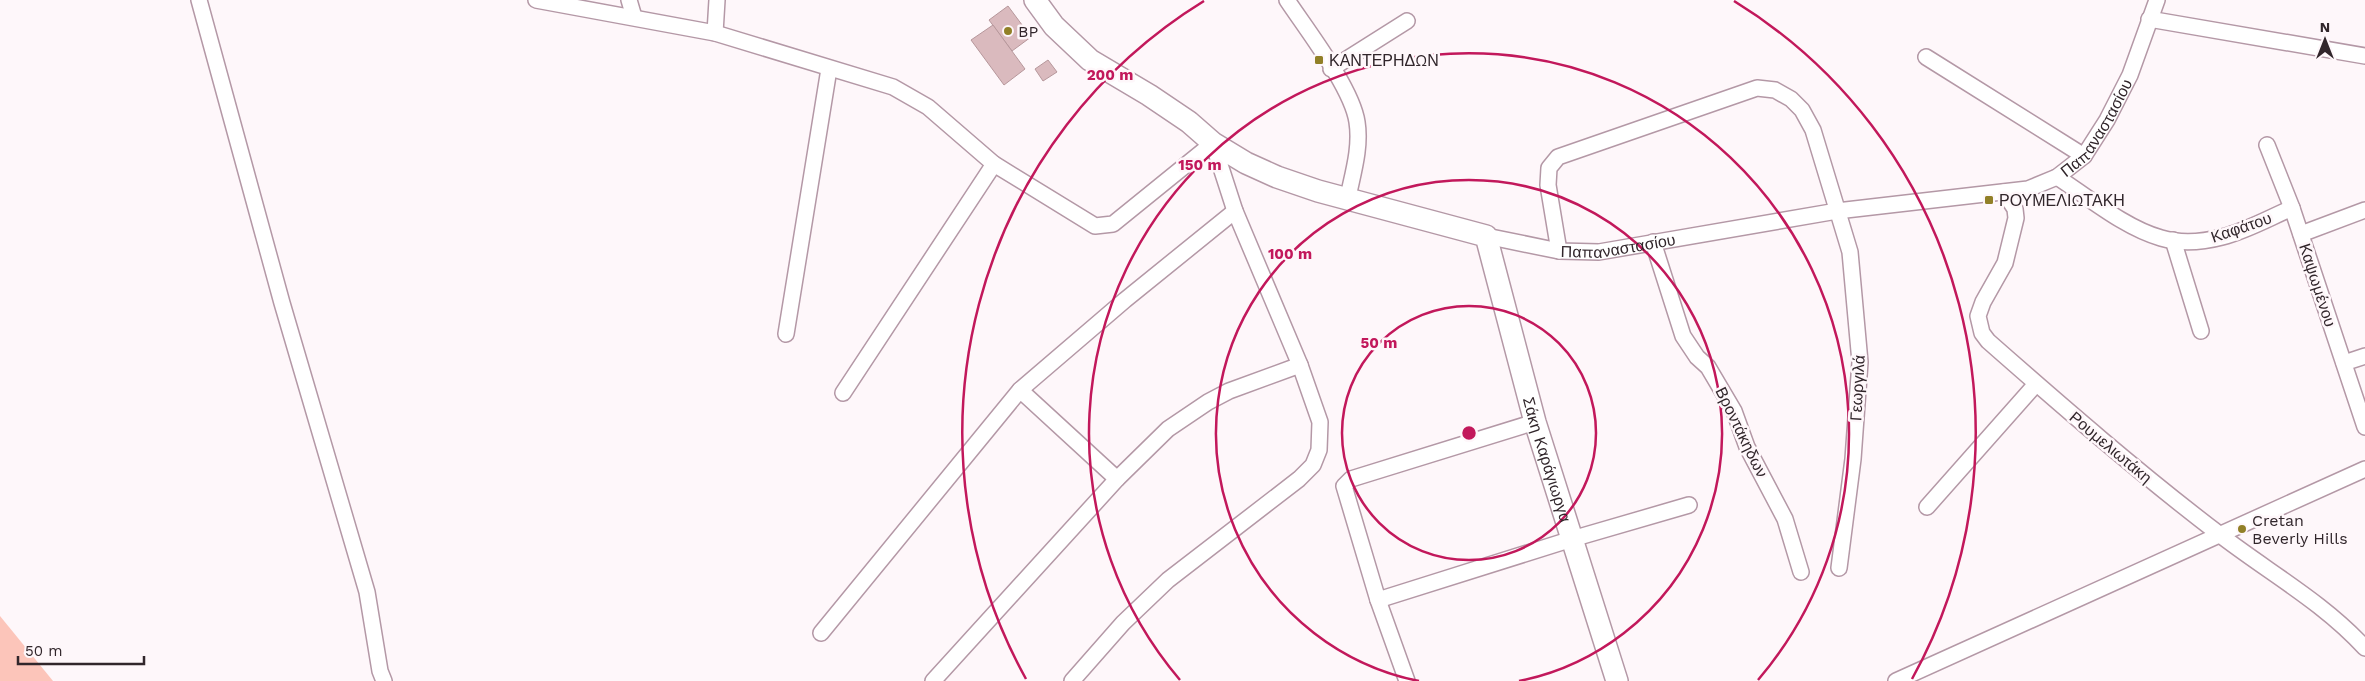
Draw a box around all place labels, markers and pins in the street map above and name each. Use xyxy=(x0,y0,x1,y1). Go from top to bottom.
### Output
place label: BP xyxy=(1018,22,1038,41)
marker: BP xyxy=(1002,25,1014,37)
place label: ΚΑΝΤΕΡΗΔΩΝ xyxy=(1329,51,1439,70)
marker: ΚΑΝΤΕΡΗΔΩΝ xyxy=(1313,54,1325,66)
place label: ΡΟΥΜΕΛΙΩΤΑΚΗ xyxy=(1999,191,2125,210)
marker: ΡΟΥΜΕΛΙΩΤΑΚΗ xyxy=(1983,194,1995,206)
centre of rings xyxy=(1460,424,1478,442)
place label: Cretan Beverly Hills xyxy=(2252,511,2348,548)
marker: Cretan Beverly Hills xyxy=(2236,523,2248,535)

